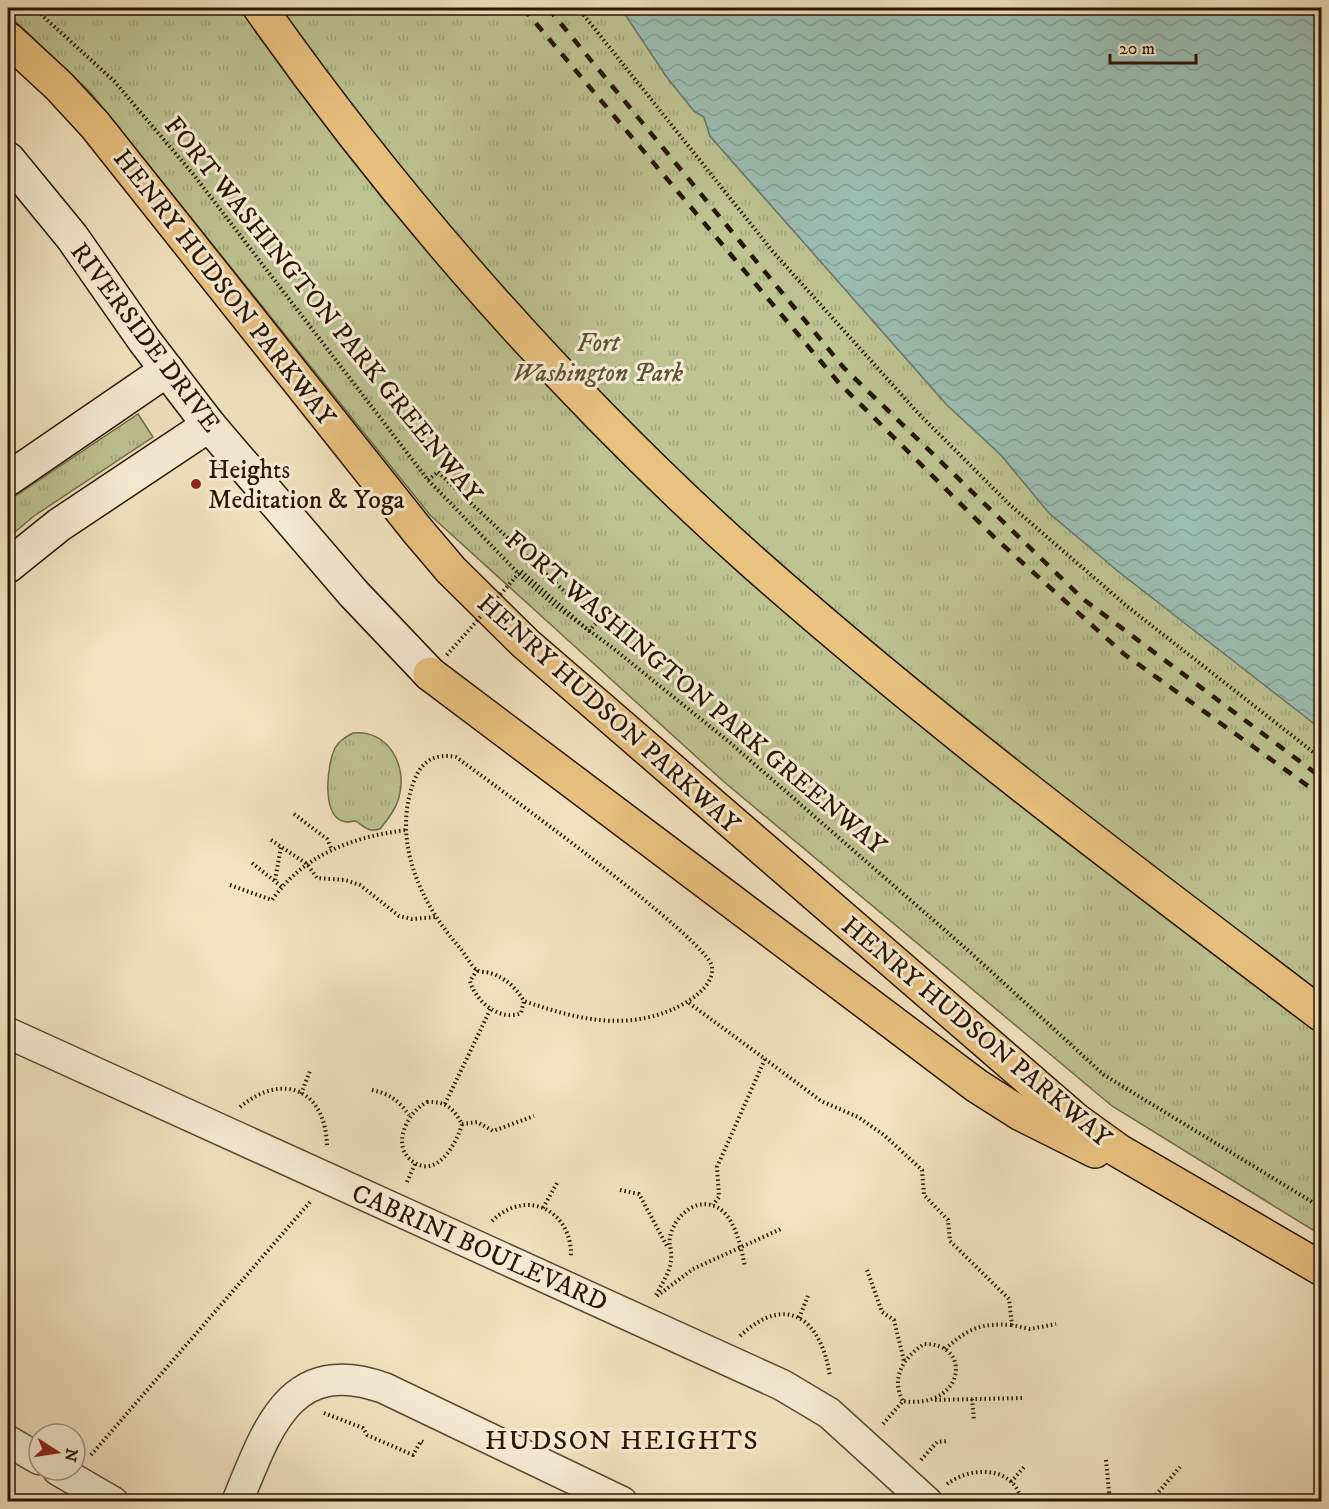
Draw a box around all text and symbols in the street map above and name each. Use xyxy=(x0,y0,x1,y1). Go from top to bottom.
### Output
scale bar xyxy=(1110,27,1196,65)
text: 20 m xyxy=(1119,38,1155,60)
street label: FORT WASHINGTON PARK GREENWAY xyxy=(157,110,489,510)
street label: HENRY HUDSON PARKWAY xyxy=(105,143,343,433)
street label: RIVERSIDE DRIVE xyxy=(63,236,227,439)
park label: Fort Washington Park xyxy=(513,327,683,390)
place label: Heights Meditation & Yoga xyxy=(208,454,405,517)
marker: Heights Meditation & Yoga xyxy=(189,477,203,491)
street label: FORT WASHINGTON PARK GREENWAY xyxy=(498,524,893,863)
street label: HENRY HUDSON PARKWAY xyxy=(470,587,747,841)
street label: HENRY HUDSON PARKWAY xyxy=(834,909,1118,1155)
street label: CABRINI BOULEVARD xyxy=(346,1177,612,1320)
north arrow xyxy=(27,1422,87,1482)
district label: HUDSON HEIGHTS xyxy=(485,1424,759,1458)
text: N xyxy=(60,1446,82,1463)

